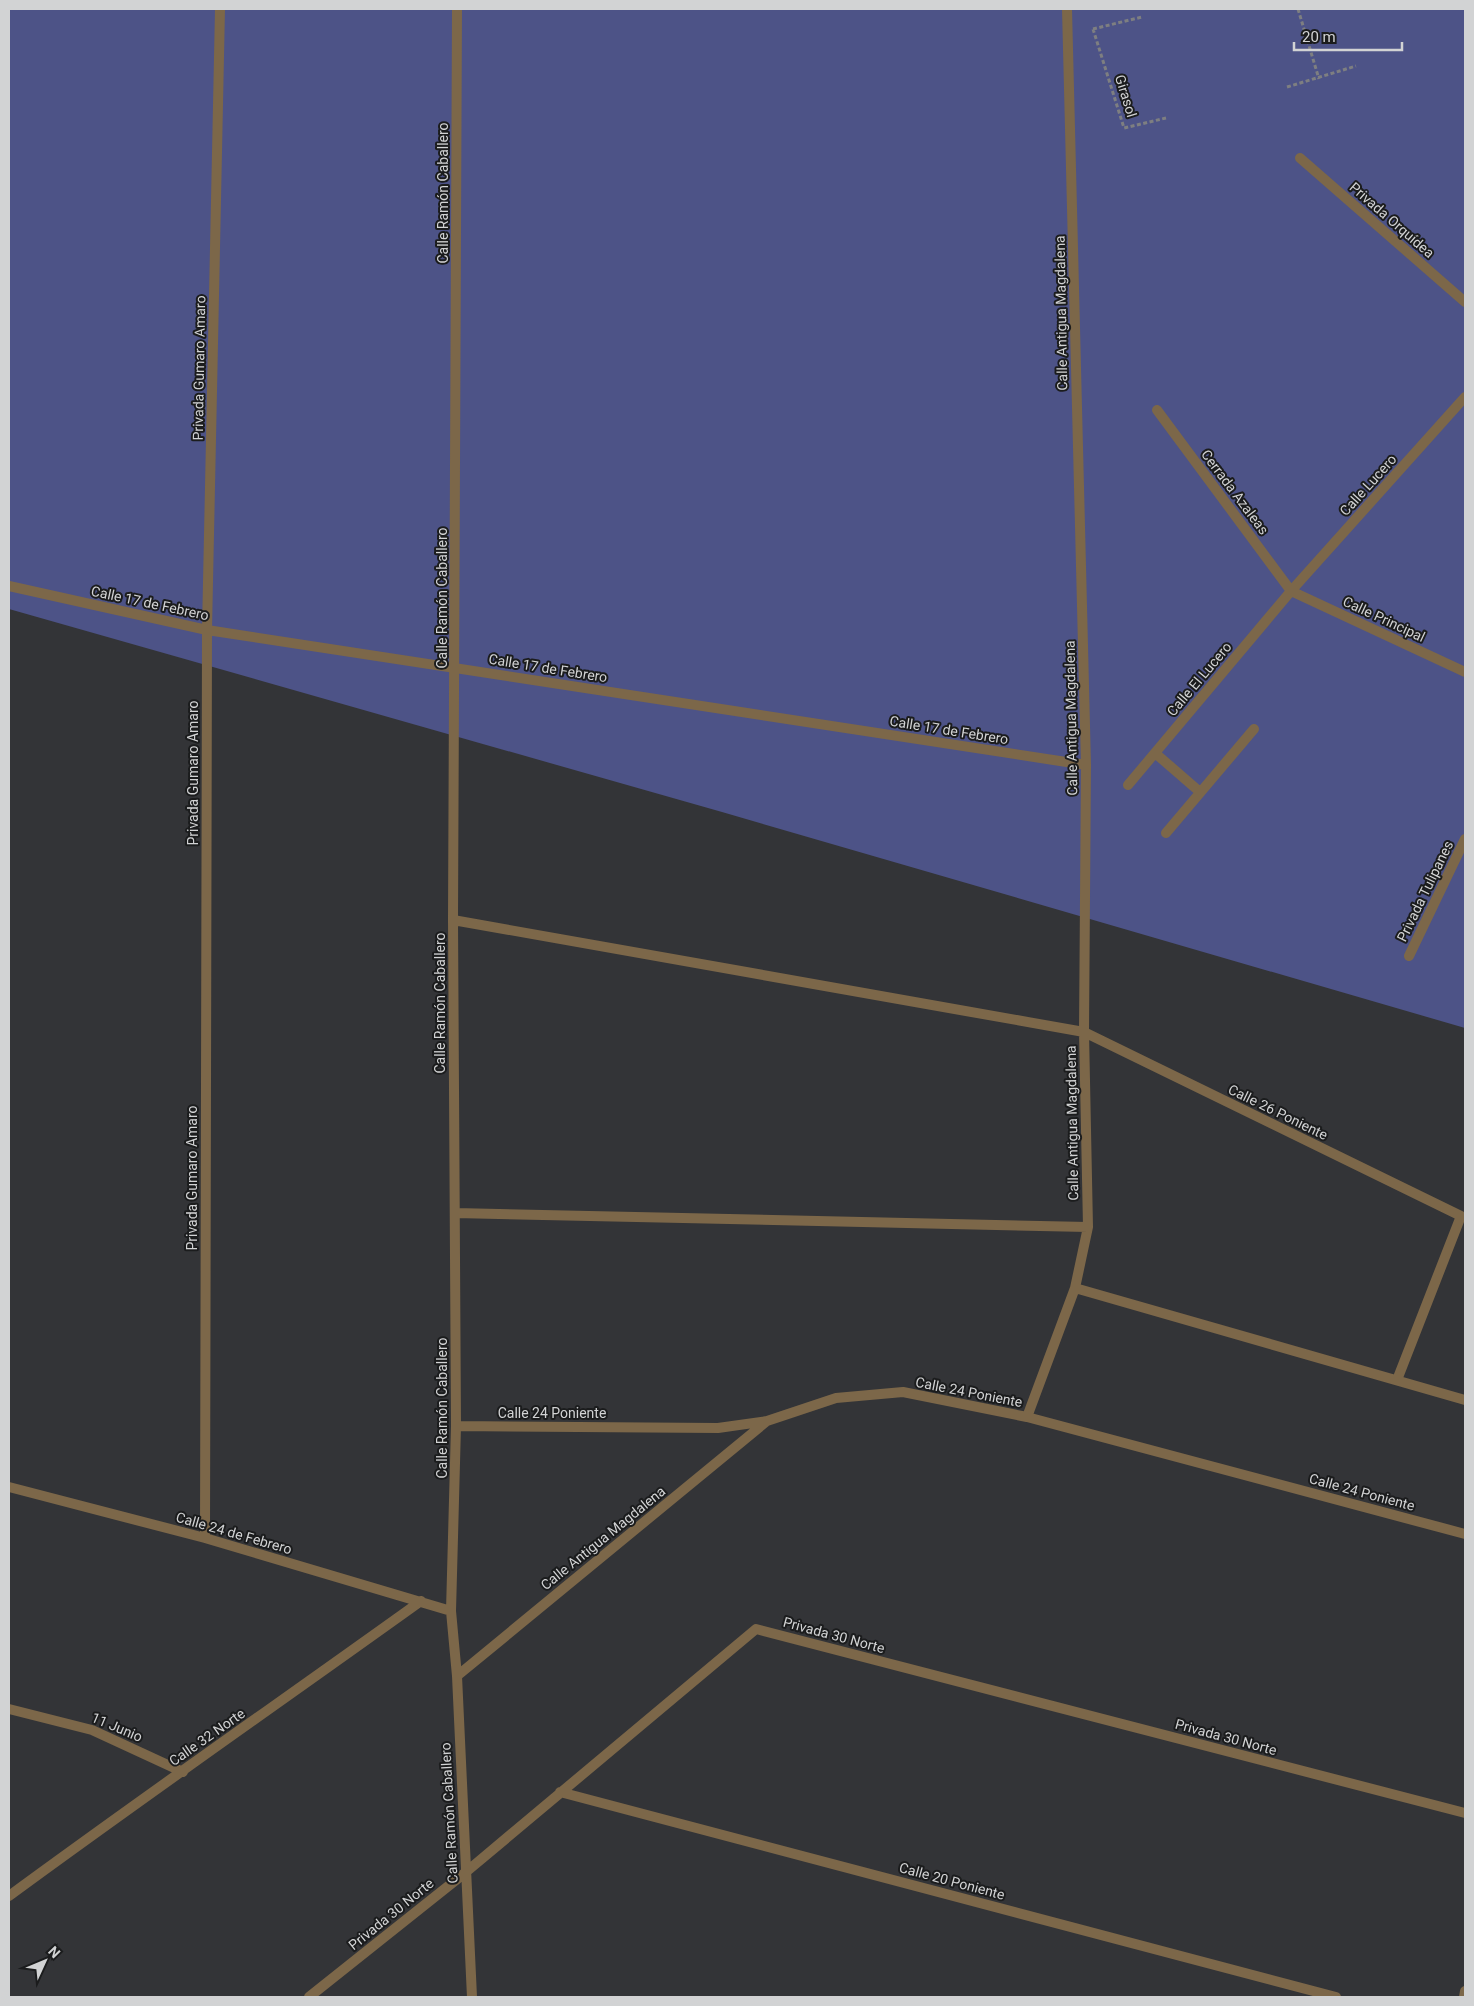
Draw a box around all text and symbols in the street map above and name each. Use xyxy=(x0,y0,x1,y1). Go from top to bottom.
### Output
scale bar xyxy=(1294,20,1402,52)
text: 20 m xyxy=(1302,28,1336,46)
street label: Girasol xyxy=(1112,73,1140,119)
street label: Calle Ramón Caballero xyxy=(435,122,451,264)
street label: Privada Orquídea xyxy=(1347,179,1437,261)
street label: Calle Antigua Magdalena xyxy=(1052,235,1070,391)
street label: Privada Gumaro Amaro xyxy=(190,295,208,441)
street label: Cerrada Azaleas xyxy=(1198,447,1272,537)
street label: Calle Lucero xyxy=(1336,451,1400,519)
street label: Calle Ramón Caballero xyxy=(434,527,450,669)
street label: Calle 17 de Febrero xyxy=(90,583,210,623)
street label: Calle Principal xyxy=(1340,593,1428,645)
street label: Calle El Lucero xyxy=(1163,639,1235,719)
street label: Calle Antigua Magdalena xyxy=(1062,640,1080,796)
street label: Calle 17 de Febrero xyxy=(488,651,608,685)
street label: Privada Gumaro Amaro xyxy=(185,700,201,846)
street label: Calle 17 de Febrero xyxy=(889,713,1009,747)
street label: Privada Tulipanes xyxy=(1394,838,1456,944)
street label: Calle Ramón Caballero xyxy=(432,932,448,1074)
street label: Calle Antigua Magdalena xyxy=(1063,1045,1081,1201)
street label: Calle 26 Poniente xyxy=(1226,1081,1330,1143)
street label: Privada Gumaro Amaro xyxy=(184,1105,200,1251)
street label: Calle Ramón Caballero xyxy=(434,1337,450,1479)
street label: Calle 24 Poniente xyxy=(914,1374,1024,1410)
street label: Calle 24 Poniente xyxy=(498,1405,606,1421)
street label: Calle 24 Poniente xyxy=(1307,1470,1417,1514)
street label: Calle Antigua Magdalena xyxy=(538,1483,668,1593)
street label: Calle 24 de Febrero xyxy=(174,1509,294,1557)
street label: Privada 30 Norte xyxy=(781,1614,887,1656)
street label: Calle 32 Norte xyxy=(166,1705,248,1769)
street label: 11 Junio xyxy=(89,1709,145,1745)
street label: Privada 30 Norte xyxy=(1173,1716,1279,1758)
street label: Calle Ramón Caballero xyxy=(437,1742,461,1884)
street label: Calle 20 Poniente xyxy=(897,1859,1007,1903)
street label: Privada 30 Norte xyxy=(345,1875,437,1953)
north arrow xyxy=(20,1936,70,1986)
text: N xyxy=(45,1943,64,1961)

